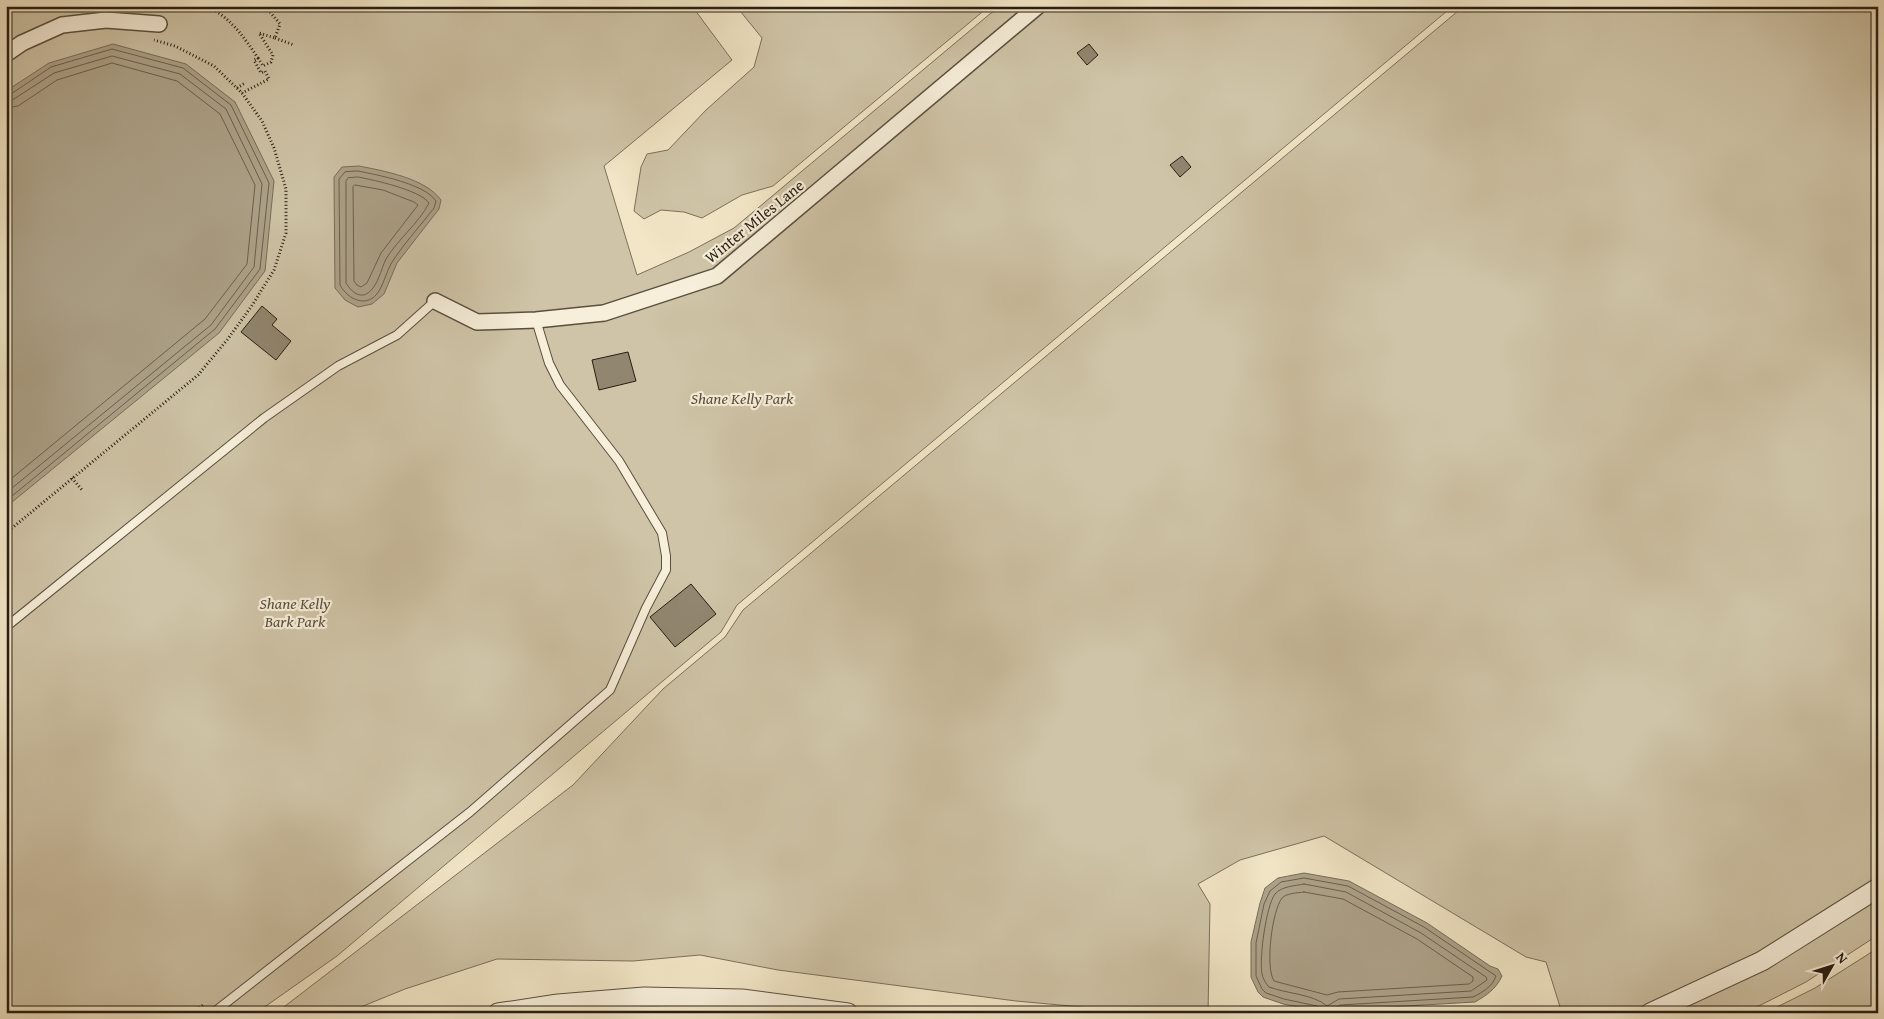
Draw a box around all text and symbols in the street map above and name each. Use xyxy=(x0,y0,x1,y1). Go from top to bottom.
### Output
street label: Winter Miles Lane xyxy=(699,173,809,269)
park label: Shane Kelly Park xyxy=(691,386,794,410)
park label: Shane Kelly Bark Park xyxy=(260,591,331,633)
north arrow xyxy=(1806,942,1856,992)
text: N xyxy=(1831,948,1853,968)

